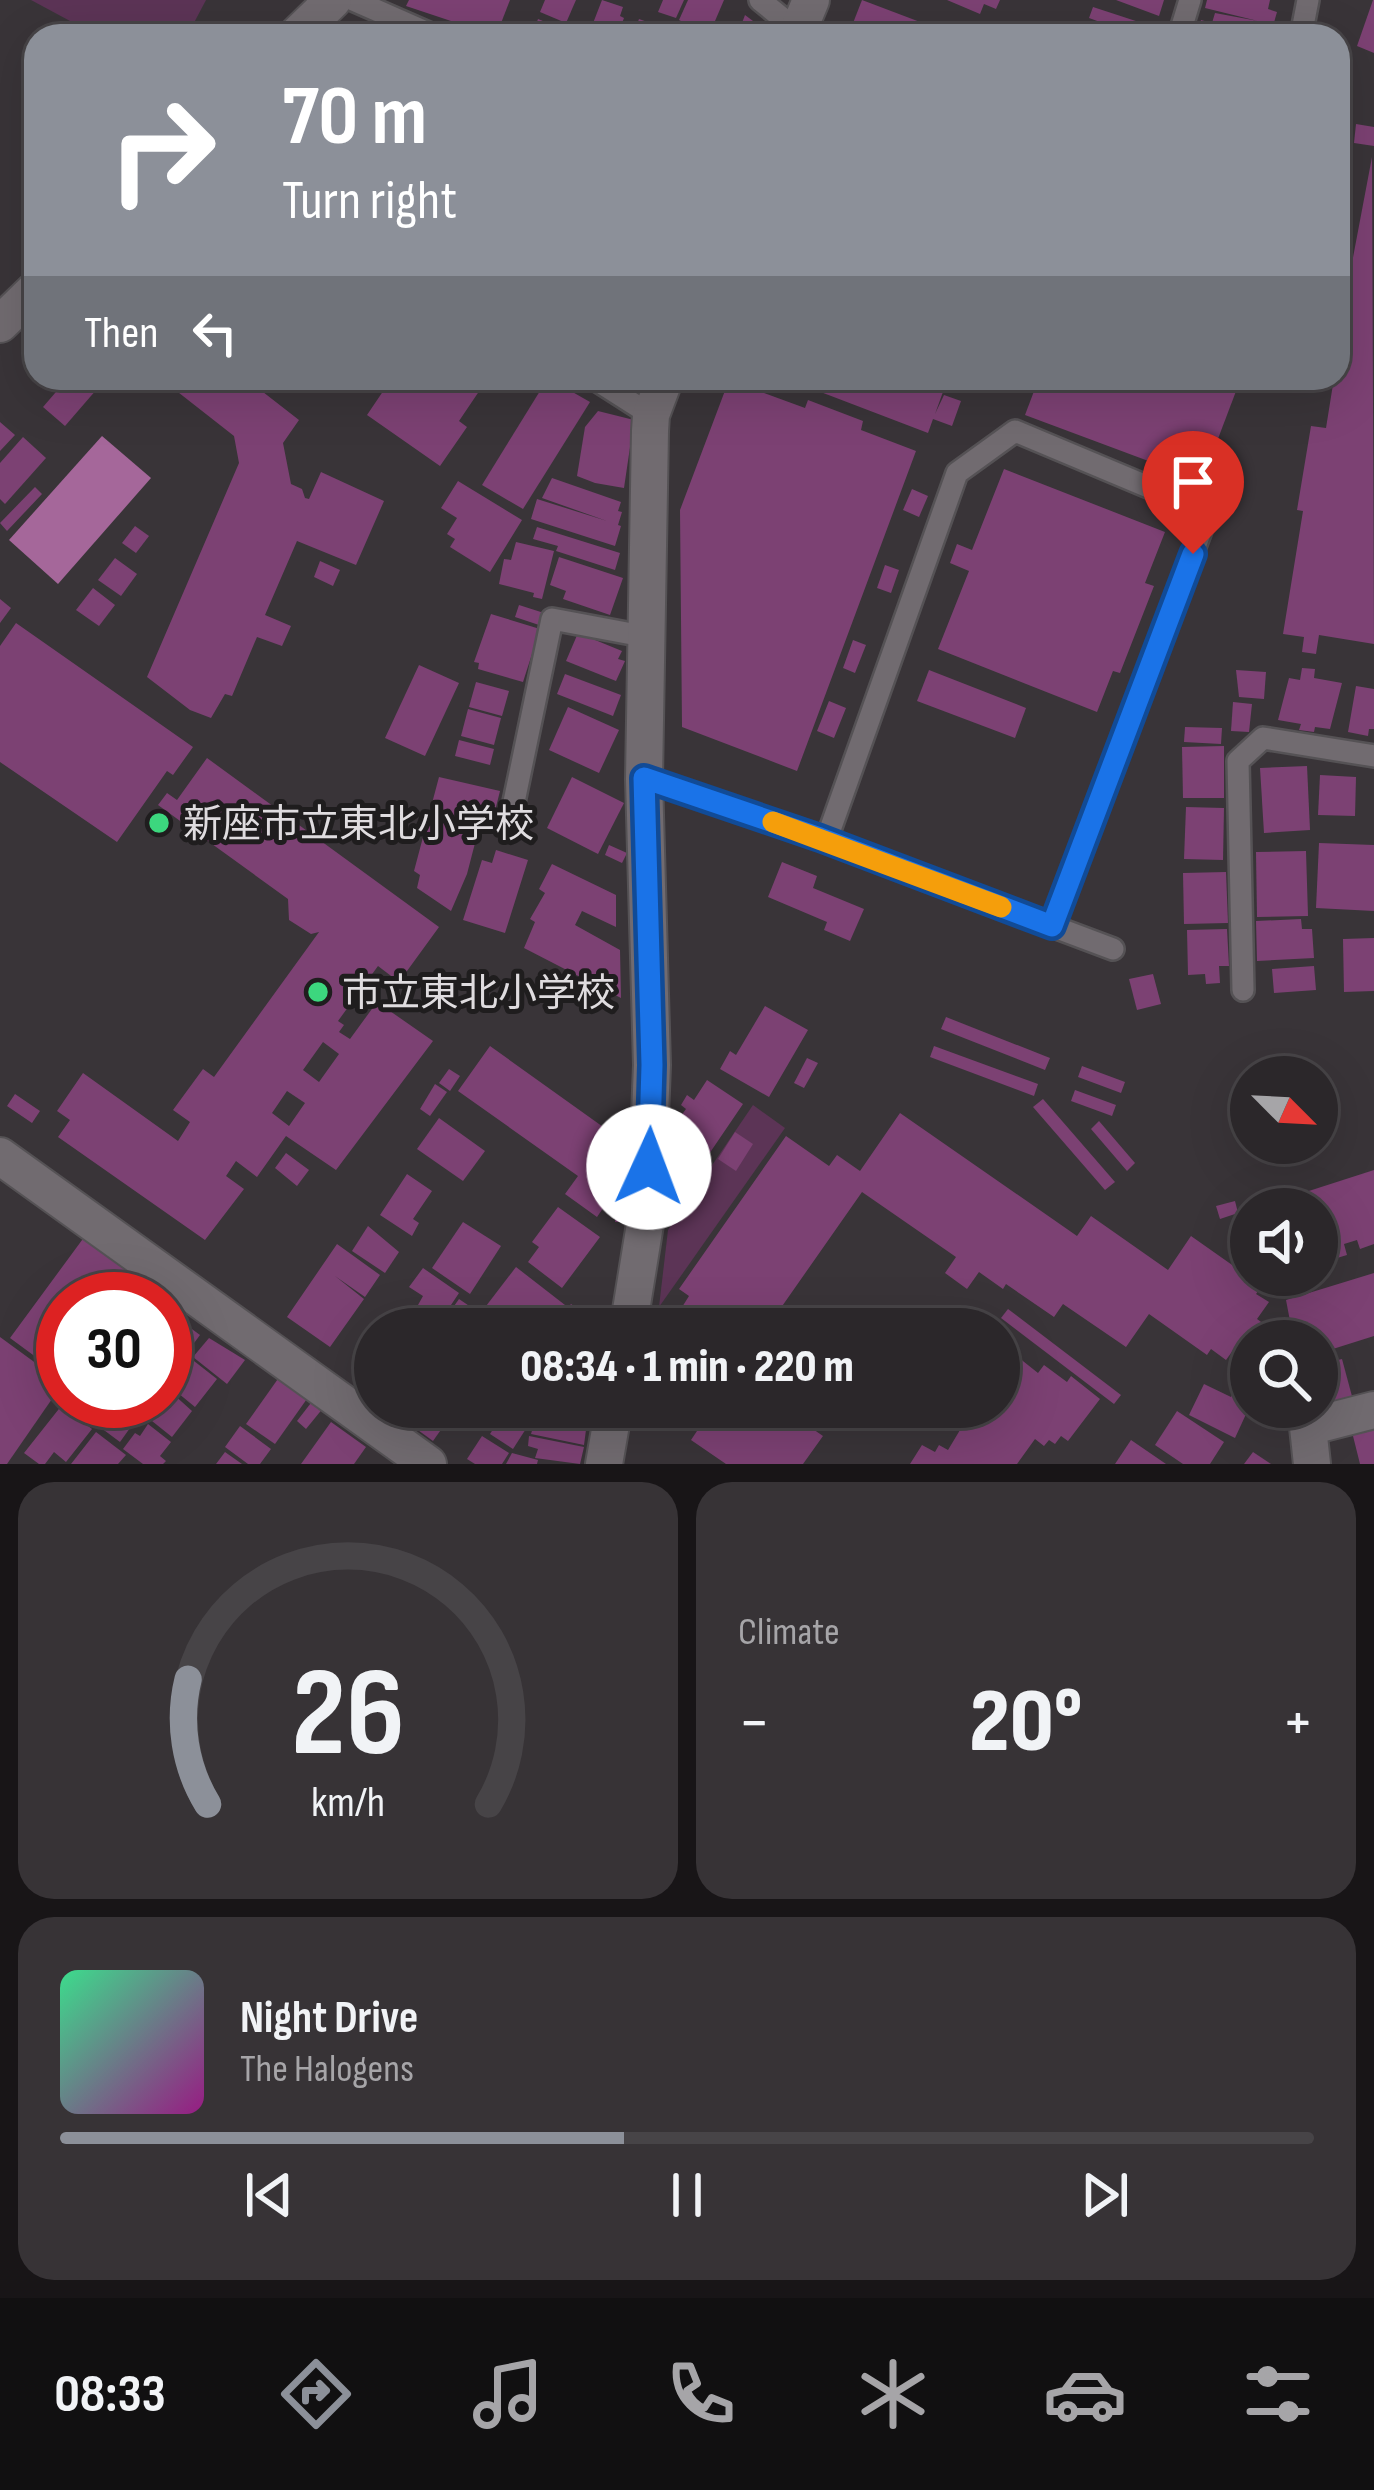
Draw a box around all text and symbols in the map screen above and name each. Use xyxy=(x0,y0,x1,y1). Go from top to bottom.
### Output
text: 70 m xyxy=(282,67,427,168)
icon: right xyxy=(84,72,240,228)
text: Turn right xyxy=(282,169,457,234)
icon: left xyxy=(182,300,248,366)
text: Then xyxy=(84,306,158,361)
pin xyxy=(1142,431,1244,554)
icon: arrive xyxy=(1160,449,1226,515)
place label: 新座市立東北小学校 xyxy=(183,802,534,849)
marker: 新座市立東北小学校 xyxy=(146,810,172,836)
place label: 市立東北小学校 xyxy=(342,971,615,1018)
marker: 市立東北小学校 xyxy=(305,979,331,1005)
north arrow xyxy=(1230,1056,1338,1164)
map controls xyxy=(1230,1056,1338,1428)
position arrow xyxy=(586,1104,712,1230)
button: sound xyxy=(1230,1188,1338,1296)
speed limit sign: 30 xyxy=(36,1272,192,1428)
button: search xyxy=(1230,1320,1338,1428)
text: 08:34 · 1 min · 220 m xyxy=(520,1340,854,1395)
text: Climate xyxy=(738,1609,840,1656)
text: 26 xyxy=(291,1641,405,1790)
text: 20° xyxy=(969,1669,1083,1777)
text: − xyxy=(738,1684,770,1763)
text: + xyxy=(1282,1684,1314,1763)
text: km/h xyxy=(311,1776,385,1828)
text: Night Drive xyxy=(240,1991,418,2046)
text: The Halogens xyxy=(240,2046,414,2093)
icon: previous xyxy=(236,2162,302,2228)
icon: pause xyxy=(654,2162,720,2228)
icon: next xyxy=(1072,2162,1138,2228)
icon: directions xyxy=(274,2352,358,2436)
icon: music xyxy=(466,2352,550,2436)
icon: phone xyxy=(659,2352,743,2436)
icon: climate xyxy=(851,2352,935,2436)
icon: car xyxy=(1043,2352,1127,2436)
icon: filters xyxy=(1236,2352,1320,2436)
text: 08:33 xyxy=(54,2362,166,2427)

